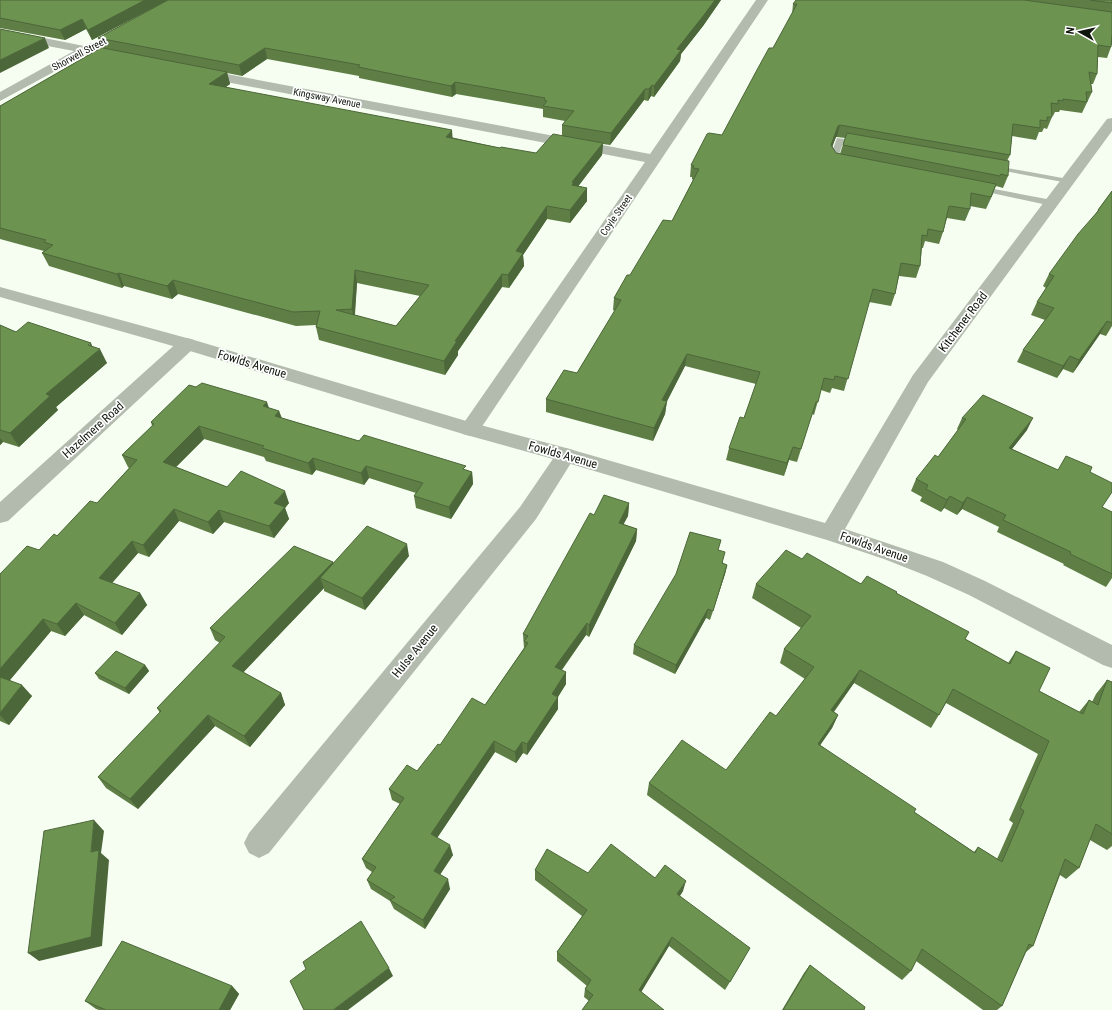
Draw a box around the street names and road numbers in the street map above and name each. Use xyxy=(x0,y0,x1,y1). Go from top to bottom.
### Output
street label: Shorwell Street xyxy=(50,35,108,73)
street label: Kingsway Avenue xyxy=(292,86,362,110)
street label: Coyle Street xyxy=(598,192,634,238)
street label: Kitchener Road xyxy=(936,289,990,355)
street label: Fowlds Avenue xyxy=(216,347,288,381)
street label: Hazelmere Road xyxy=(60,399,126,461)
street label: Fowlds Avenue xyxy=(527,438,599,472)
street label: Fowlds Avenue xyxy=(838,529,910,565)
street label: Hulse Avenue xyxy=(389,621,441,680)

